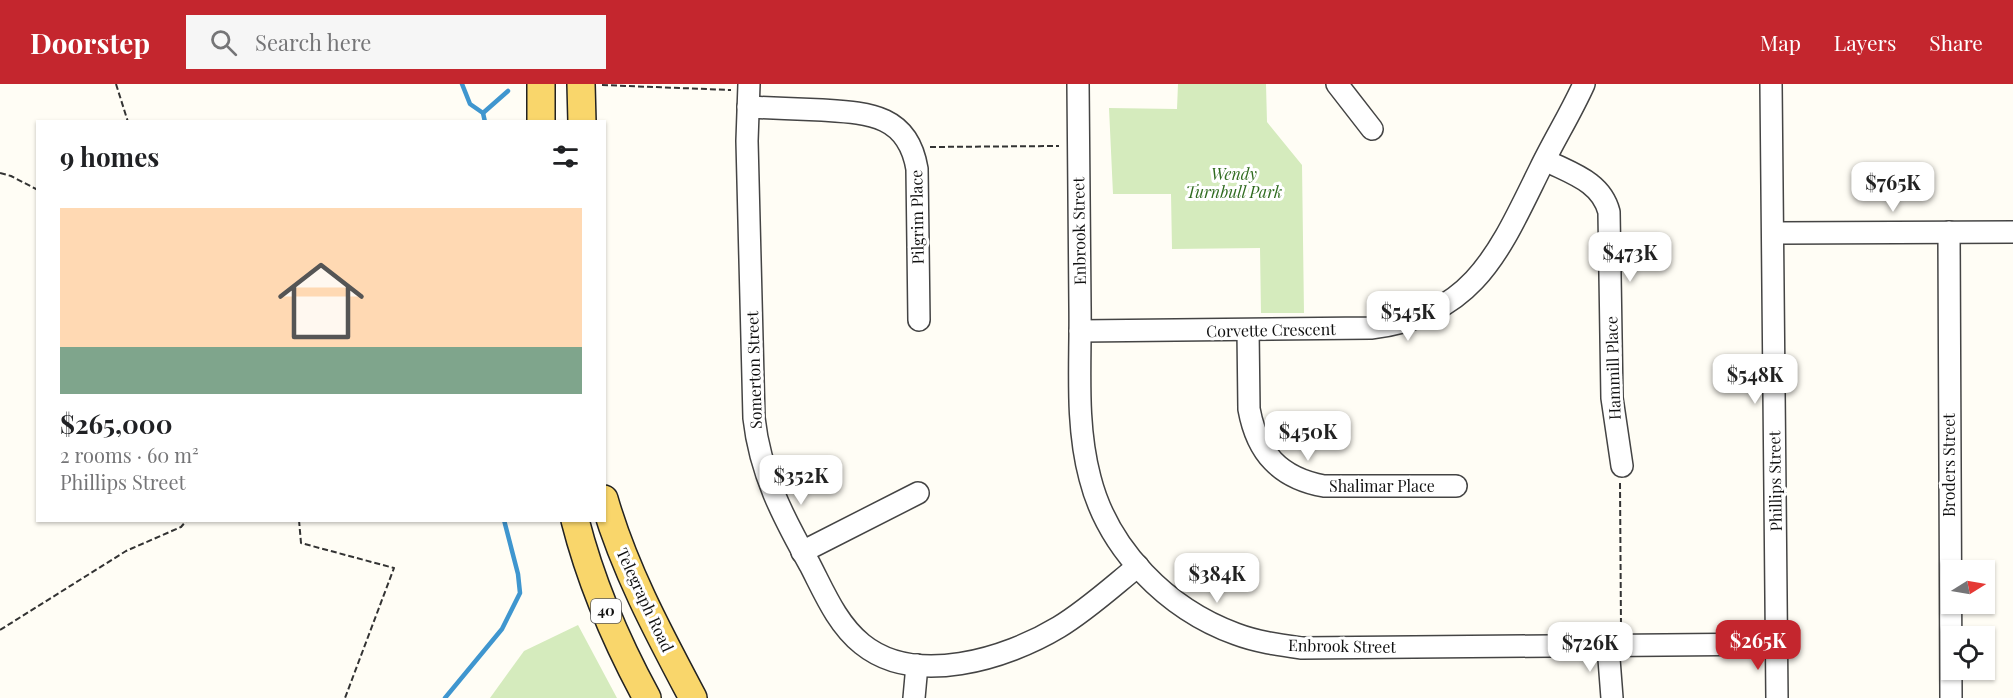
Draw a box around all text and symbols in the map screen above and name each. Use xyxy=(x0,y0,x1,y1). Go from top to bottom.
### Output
search box xyxy=(186,15,606,69)
text: Doorstep xyxy=(30,24,150,61)
icon: search xyxy=(207,26,240,59)
text: Search here xyxy=(255,27,371,57)
text: Map xyxy=(1760,28,1801,56)
text: Layers xyxy=(1834,28,1896,56)
text: Share xyxy=(1929,28,1983,56)
text: 9 homes xyxy=(60,139,159,174)
icon: filters xyxy=(549,140,582,173)
pin: $765K xyxy=(1851,162,1935,213)
park label: Wendy Turnbull Park xyxy=(1186,163,1282,202)
text: $765K xyxy=(1865,168,1921,195)
street label: Pilgrim Place xyxy=(905,169,928,265)
street label: Enbrook Street xyxy=(1067,176,1090,285)
pin: $473K xyxy=(1588,232,1672,283)
text: $473K xyxy=(1603,238,1657,265)
icon: home xyxy=(267,247,375,355)
pin: $545K xyxy=(1366,291,1450,342)
text: $545K xyxy=(1381,297,1435,324)
street label: Somerton Street xyxy=(741,310,766,429)
street label: Hammill Place xyxy=(1600,316,1625,420)
street label: Corvette Crescent xyxy=(1206,318,1336,341)
pin: $548K xyxy=(1713,354,1797,405)
text: $548K xyxy=(1727,360,1783,387)
text: $265,000 xyxy=(60,406,172,441)
pin: $450K xyxy=(1266,411,1350,462)
street label: Broders Street xyxy=(1938,413,1959,517)
text: $450K xyxy=(1279,417,1337,444)
street label: Phillips Street xyxy=(1763,430,1786,531)
text: 2 rooms · 60 m² xyxy=(60,441,199,468)
pin: $352K xyxy=(759,455,843,506)
text: $352K xyxy=(773,461,829,488)
text: Phillips Street xyxy=(60,468,186,495)
street label: Shalimar Place xyxy=(1329,475,1435,496)
street label: Telegraph Road xyxy=(612,544,679,655)
pin: $384K xyxy=(1175,553,1259,604)
text: $384K xyxy=(1188,559,1246,586)
north arrow xyxy=(1941,560,1995,614)
map controls xyxy=(1941,560,1995,680)
road number: 40 xyxy=(591,599,621,623)
pin: $265K xyxy=(1716,620,1800,671)
pin: $726K xyxy=(1548,622,1632,673)
text: $265K xyxy=(1730,626,1786,653)
button: locate xyxy=(1941,626,1995,680)
text: $726K xyxy=(1562,628,1618,655)
street label: Enbrook Street xyxy=(1288,634,1397,657)

